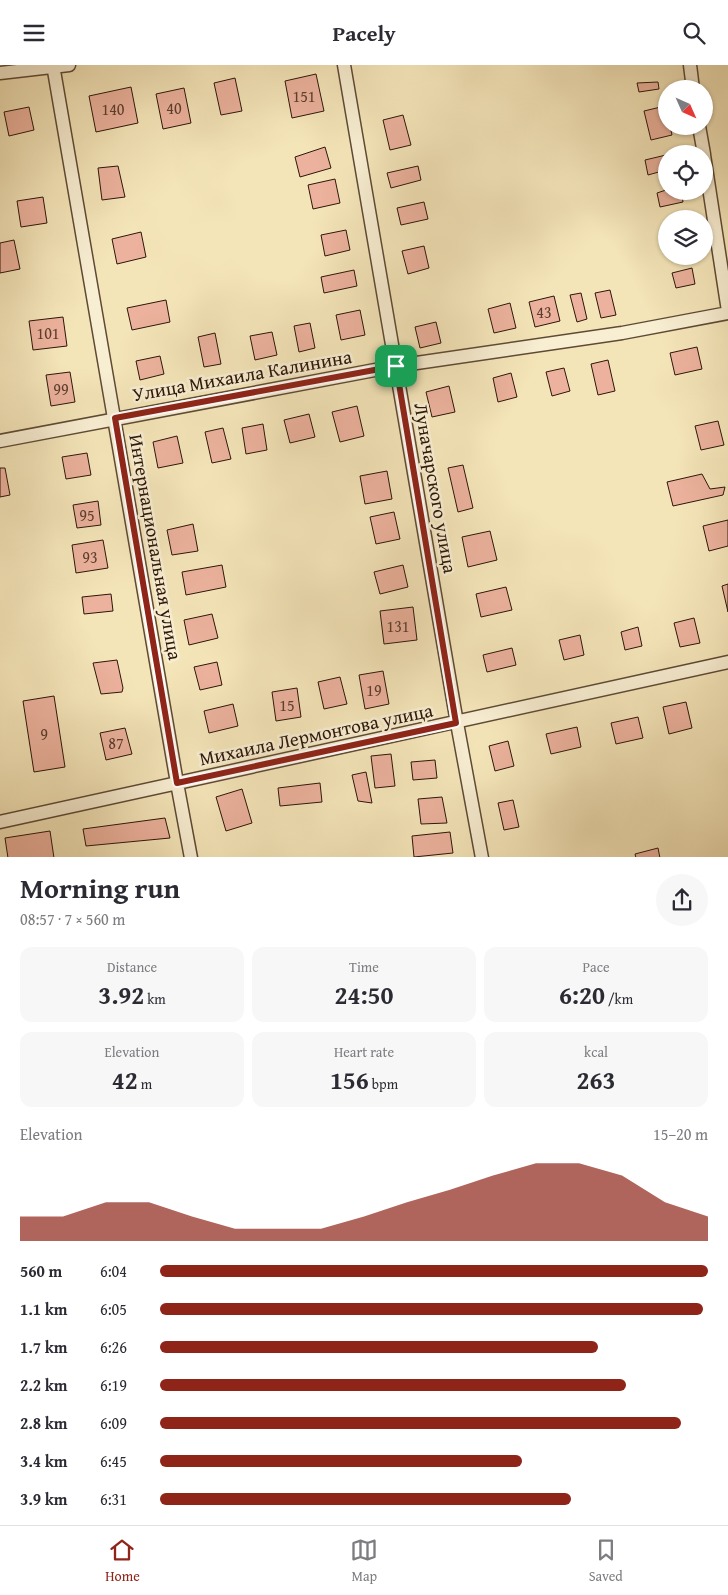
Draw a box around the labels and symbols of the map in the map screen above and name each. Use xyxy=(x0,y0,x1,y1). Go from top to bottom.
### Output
north arrow xyxy=(658,80,712,135)
house number: 151 xyxy=(292,84,316,108)
house number: 40 xyxy=(166,96,182,120)
house number: 140 xyxy=(101,97,125,121)
house number: 43 xyxy=(536,300,552,324)
house number: 101 xyxy=(36,321,60,345)
street label: Улица Михаила Калинина xyxy=(130,342,354,408)
pin xyxy=(375,345,417,387)
house number: 99 xyxy=(53,377,69,401)
street label: Луначарского улица xyxy=(407,401,465,575)
street label: Интернациональная улица xyxy=(122,432,190,662)
house number: 95 xyxy=(79,503,95,527)
house number: 93 xyxy=(82,545,98,569)
house number: 131 xyxy=(386,614,410,638)
house number: 19 xyxy=(366,678,382,702)
house number: 15 xyxy=(279,693,295,717)
street label: Михаила Лермонтова улица xyxy=(197,696,435,772)
house number: 9 xyxy=(40,722,48,746)
house number: 87 xyxy=(108,731,124,755)

